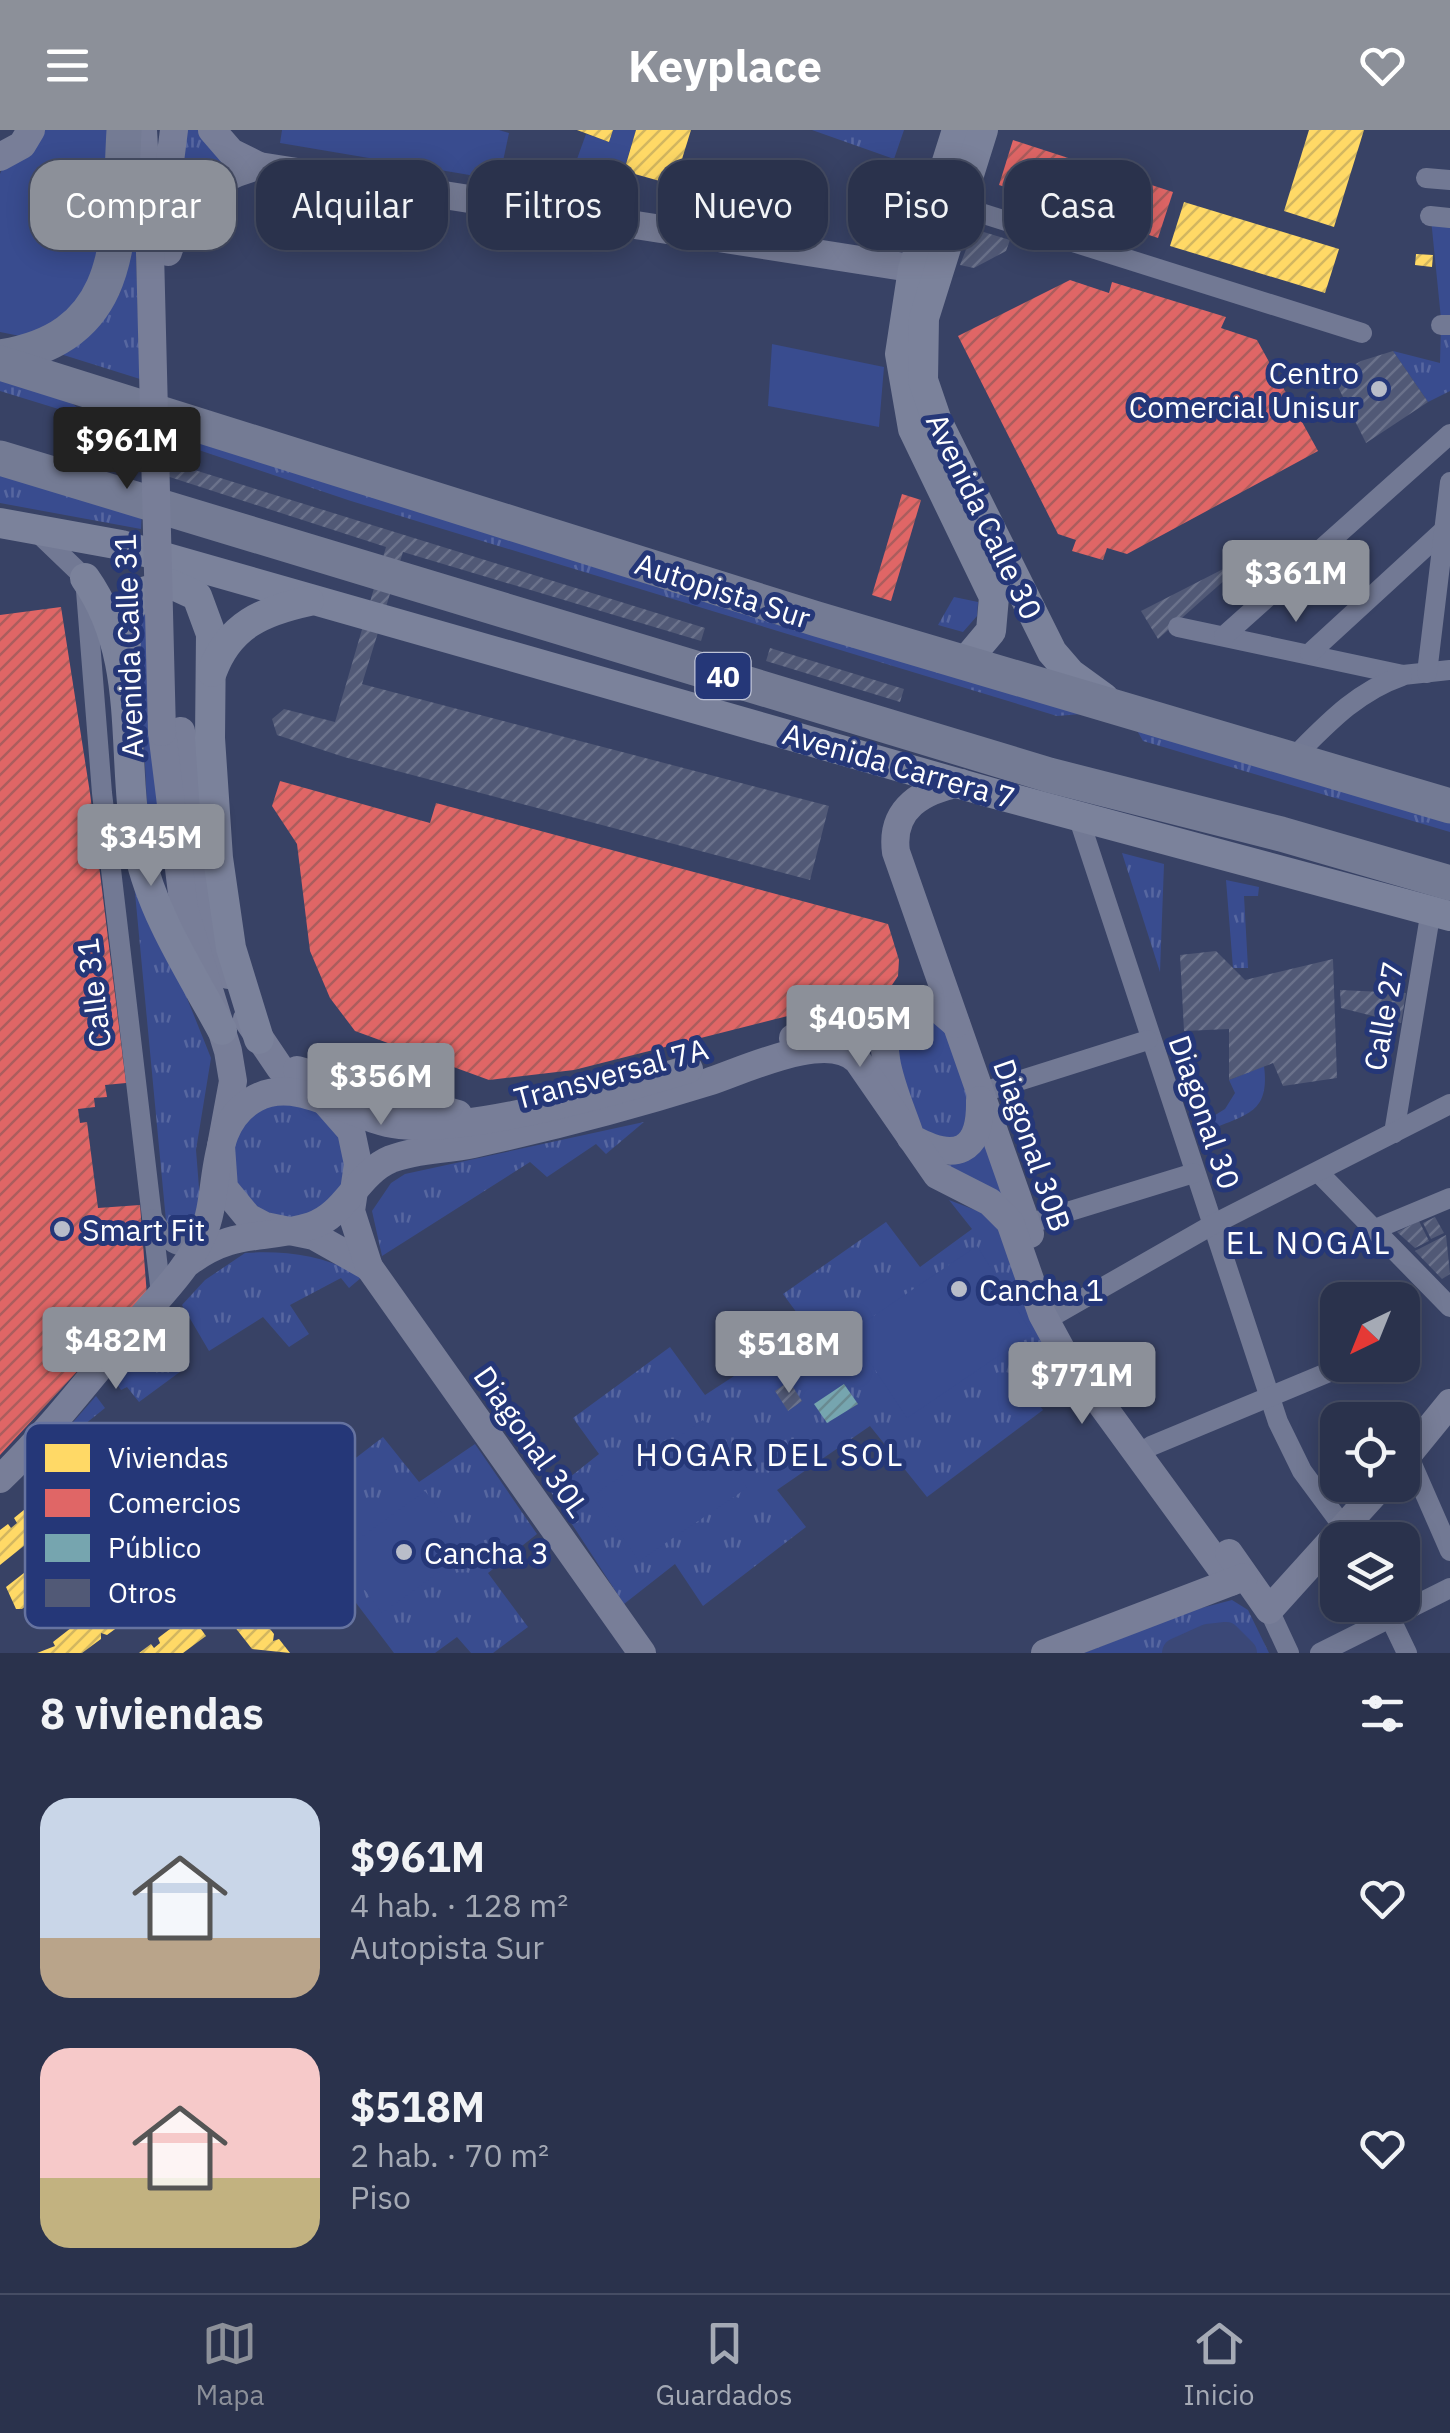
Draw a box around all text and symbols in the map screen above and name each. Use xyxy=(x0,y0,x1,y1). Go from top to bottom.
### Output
text: Keyplace xyxy=(628,36,822,94)
icon: menu xyxy=(40,38,95,93)
icon: heart xyxy=(1355,38,1410,93)
chip: Comprar xyxy=(30,160,236,250)
chip: Alquilar xyxy=(256,160,448,250)
chip: Filtros xyxy=(468,160,638,250)
chip: Nuevo xyxy=(658,160,828,250)
chip: Piso xyxy=(848,160,984,250)
chip: Casa xyxy=(1004,160,1151,250)
place label: Centro Comercial Unisur xyxy=(1129,353,1359,426)
marker: Centro Comercial Unisur xyxy=(1368,378,1390,400)
street label: Avenida Calle 30 xyxy=(918,406,1052,626)
pin: $961M xyxy=(57,407,197,492)
text: $961M xyxy=(75,418,179,460)
street label: Avenida Calle 31 xyxy=(105,533,151,759)
pin: $361M xyxy=(1226,540,1366,625)
street label: Autopista Sur xyxy=(630,543,816,637)
text: $361M xyxy=(1244,551,1348,593)
road number: 40 xyxy=(696,653,750,699)
street label: Avenida Carrera 7 xyxy=(778,713,1020,817)
pin: $345M xyxy=(81,804,221,889)
text: $345M xyxy=(99,815,203,857)
street label: Calle 31 xyxy=(67,936,119,1050)
street label: Calle 27 xyxy=(1354,958,1412,1074)
pin: $405M xyxy=(790,985,930,1070)
text: $405M xyxy=(808,996,912,1038)
street label: Transversal 7A xyxy=(510,1028,712,1118)
street label: Diagonal 30 xyxy=(1160,1030,1250,1194)
pin: $356M xyxy=(311,1043,451,1128)
text: $356M xyxy=(329,1054,433,1096)
street label: Diagonal 30B xyxy=(985,1054,1081,1236)
place label: Smart Fit xyxy=(82,1210,205,1249)
marker: Smart Fit xyxy=(51,1218,73,1240)
district label: EL NOGAL xyxy=(1226,1221,1392,1263)
place label: Cancha 1 xyxy=(979,1270,1104,1309)
marker: Cancha 1 xyxy=(948,1278,970,1300)
north arrow xyxy=(1320,1282,1420,1382)
map controls xyxy=(1320,1282,1420,1622)
pin: $482M xyxy=(46,1307,186,1392)
pin: $518M xyxy=(719,1311,859,1396)
text: $482M xyxy=(64,1318,168,1360)
text: $518M xyxy=(737,1322,841,1364)
pin: $771M xyxy=(1012,1342,1152,1427)
text: $771M xyxy=(1030,1353,1134,1395)
street label: Diagonal 30L xyxy=(466,1358,598,1524)
button: locate xyxy=(1320,1402,1420,1502)
legend xyxy=(25,1423,355,1628)
district label: HOGAR DEL SOL xyxy=(635,1433,905,1475)
text: Viviendas xyxy=(108,1439,229,1476)
text: Comercios xyxy=(108,1484,241,1521)
button: layers xyxy=(1320,1522,1420,1622)
text: Público xyxy=(108,1529,201,1566)
place label: Cancha 3 xyxy=(424,1533,549,1572)
marker: Cancha 3 xyxy=(393,1541,415,1563)
text: Otros xyxy=(108,1574,177,1611)
text: 8 viviendas xyxy=(40,1686,264,1741)
icon: filters xyxy=(1355,1686,1410,1741)
text: $961M xyxy=(350,1829,485,1884)
icon: home xyxy=(120,1838,240,1958)
icon: heart xyxy=(1355,1871,1410,1926)
text: 4 hab. · 128 m² xyxy=(350,1884,568,1926)
text: Autopista Sur xyxy=(350,1926,544,1968)
text: $518M xyxy=(350,2079,485,2134)
icon: home xyxy=(120,2088,240,2208)
icon: heart xyxy=(1355,2121,1410,2176)
text: 2 hab. · 70 m² xyxy=(350,2134,549,2176)
text: Piso xyxy=(350,2176,411,2218)
tab: Mapa xyxy=(196,2316,264,2413)
tab: Guardados xyxy=(655,2316,793,2413)
tab: Inicio xyxy=(1184,2316,1254,2413)

